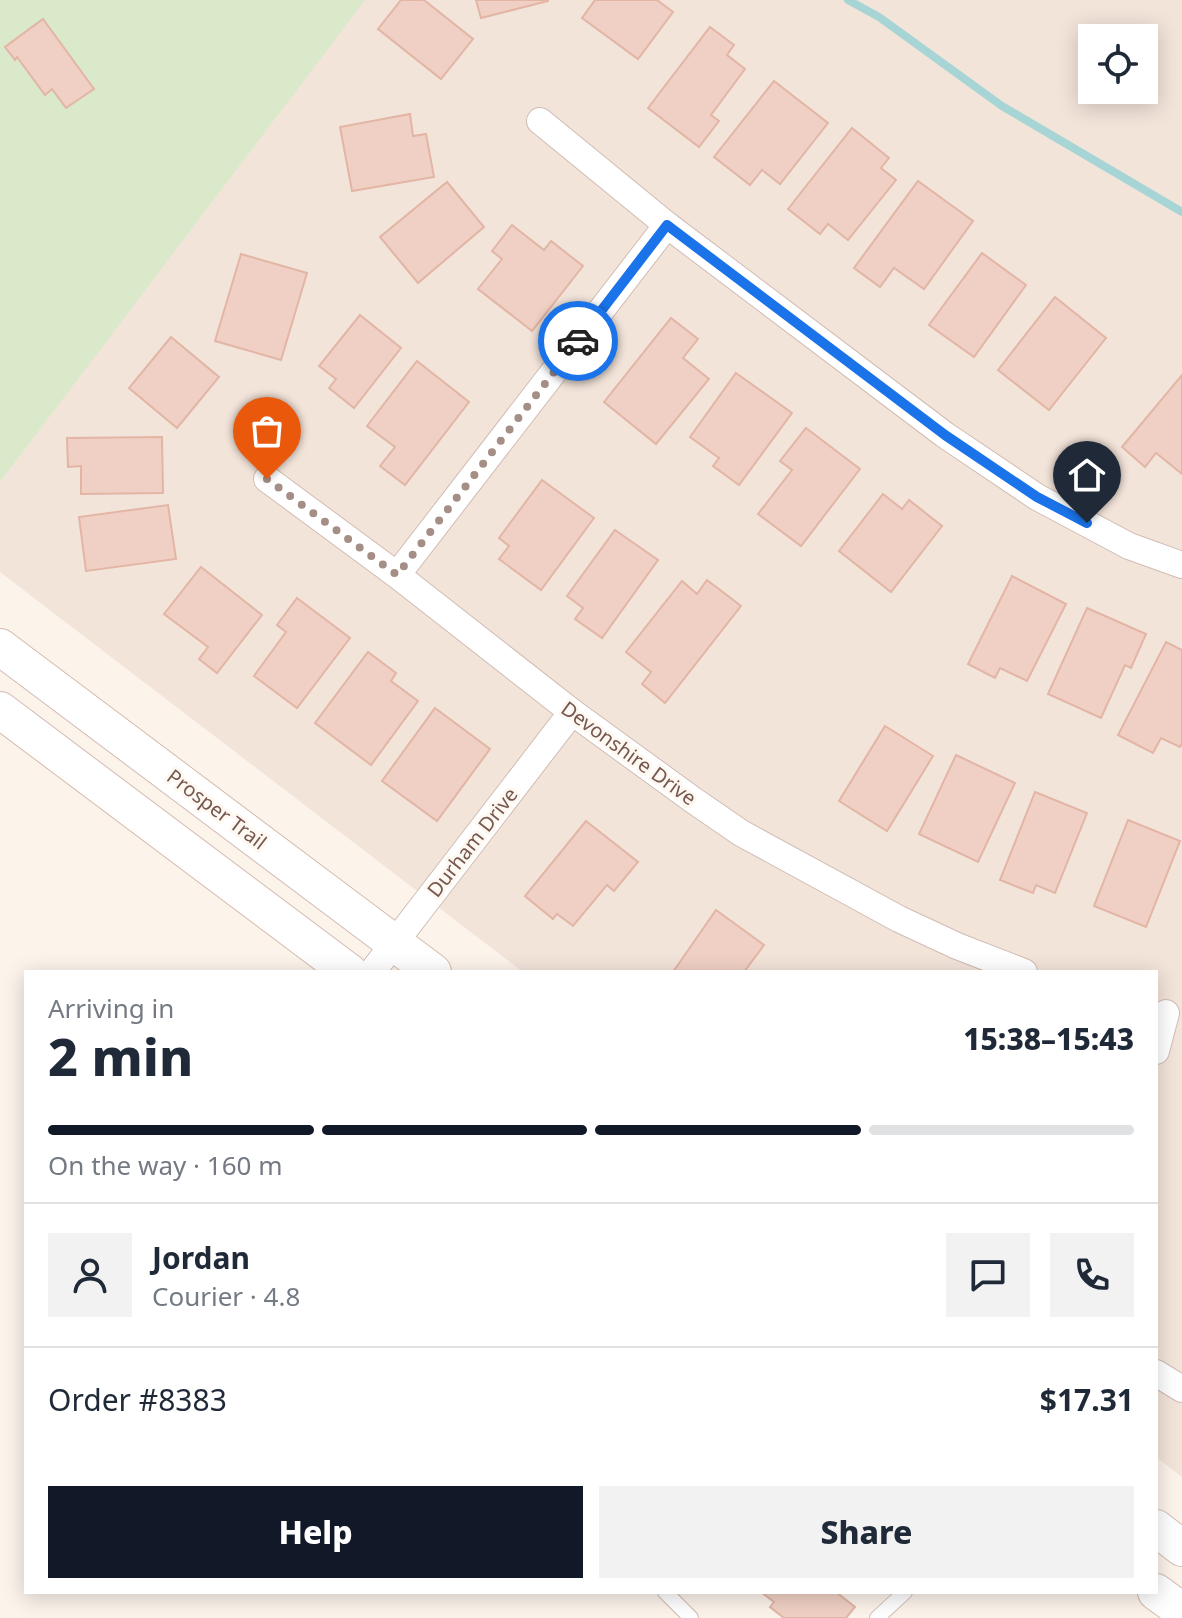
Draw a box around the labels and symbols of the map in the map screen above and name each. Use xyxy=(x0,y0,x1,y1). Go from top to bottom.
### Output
courier xyxy=(538,301,618,381)
pin xyxy=(233,397,301,479)
pin xyxy=(1053,441,1121,523)
street label: Devonshire Drive xyxy=(556,695,702,811)
street label: Prosper Trail xyxy=(162,763,272,855)
street label: Durham Drive xyxy=(421,782,523,902)

